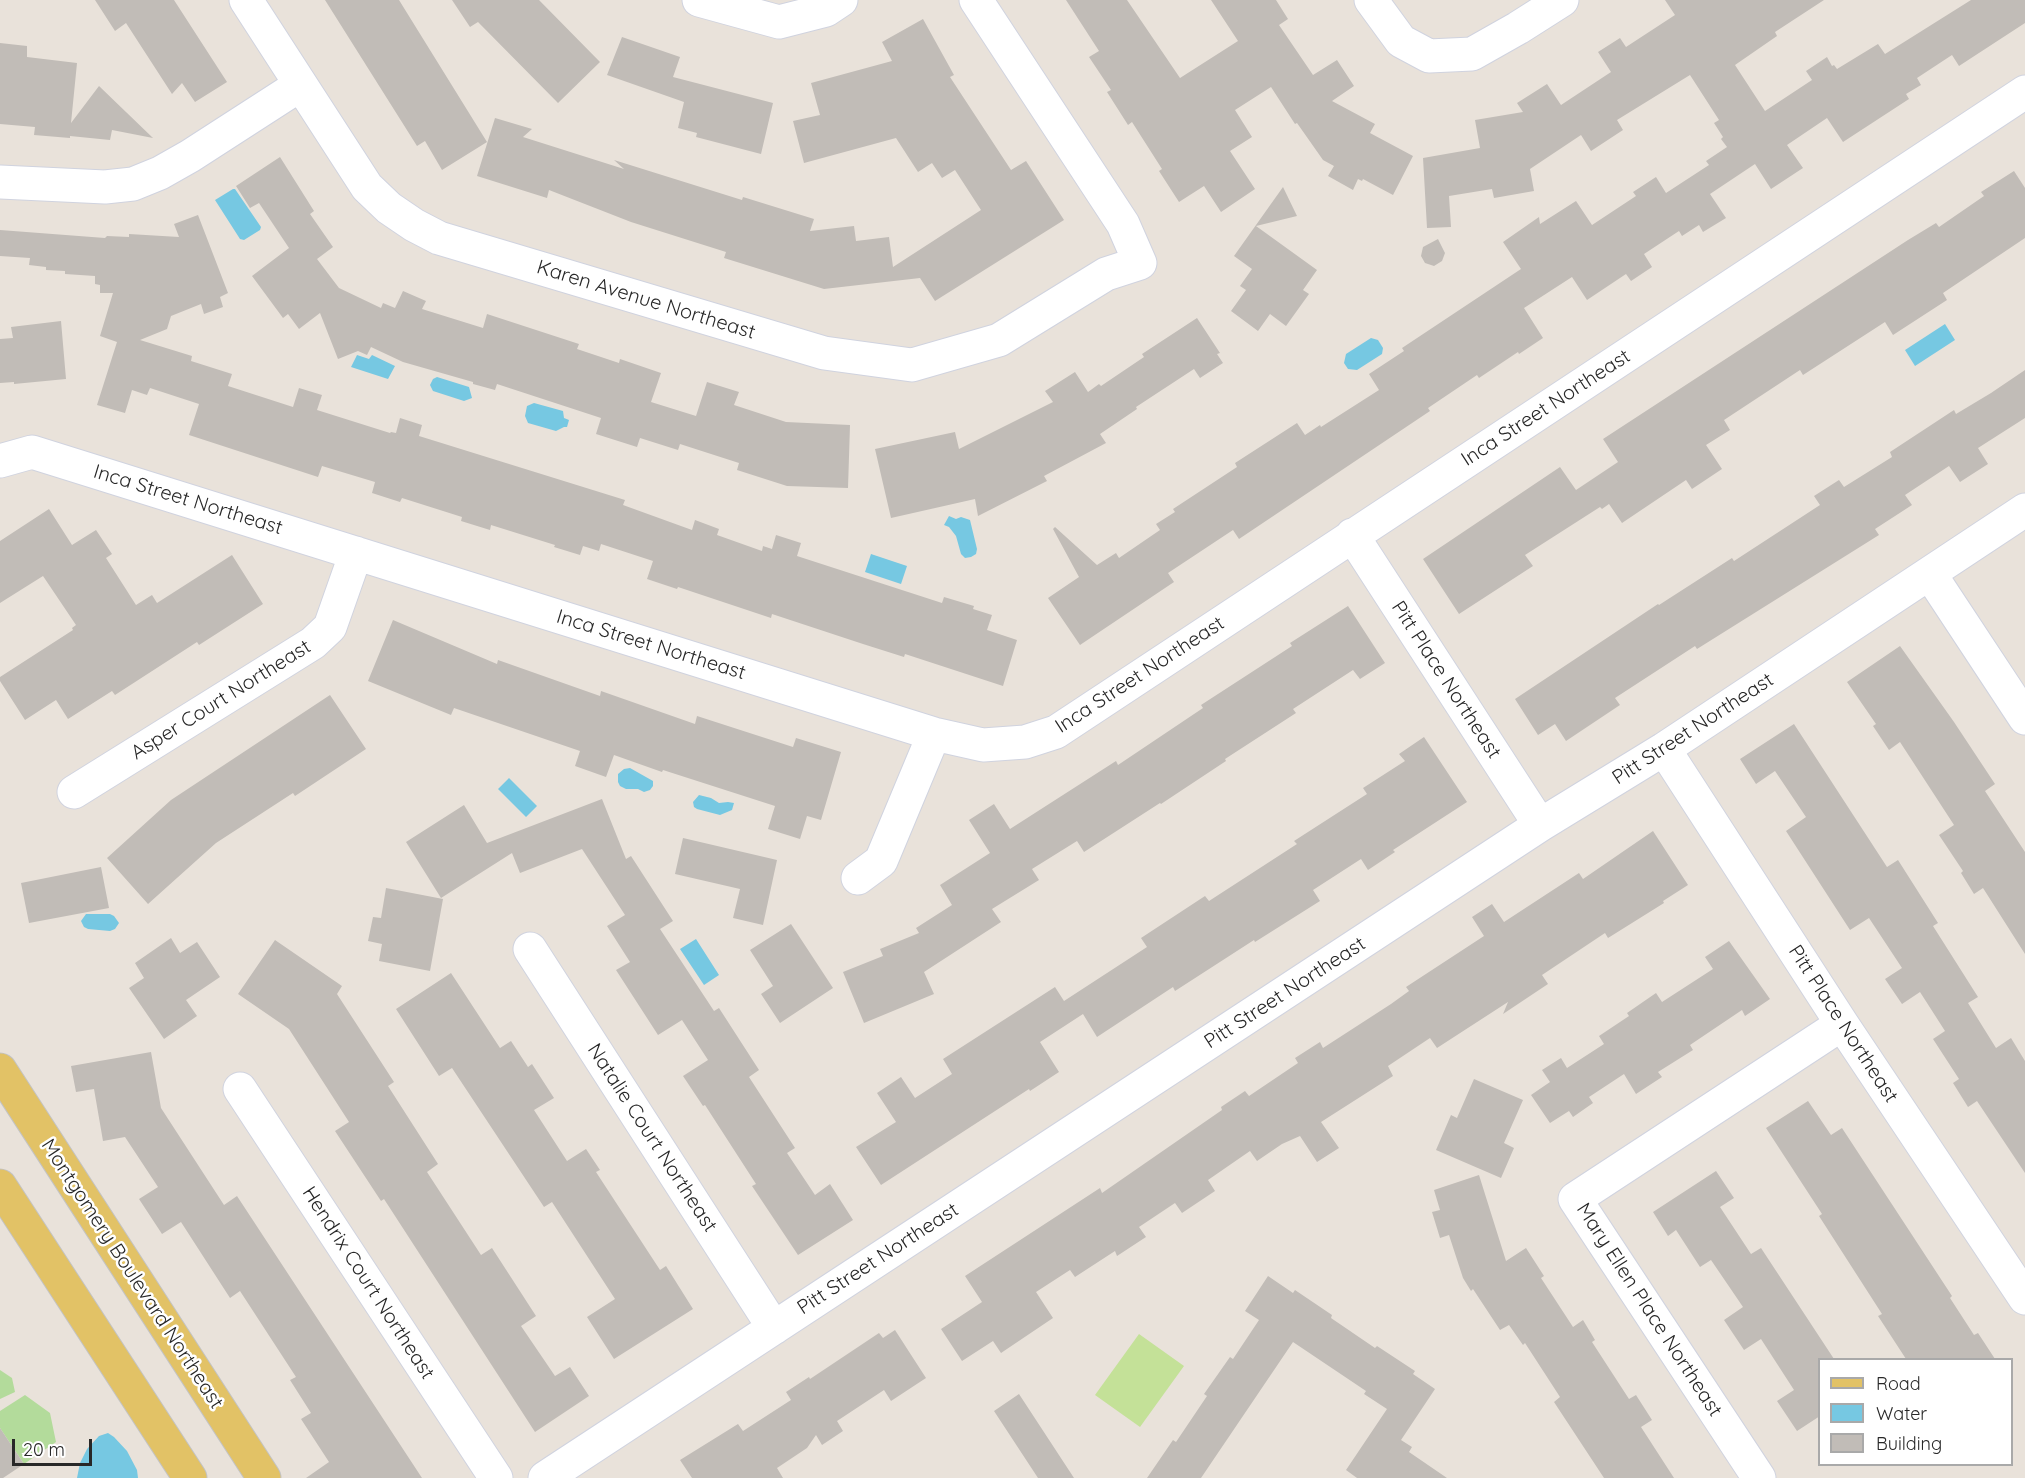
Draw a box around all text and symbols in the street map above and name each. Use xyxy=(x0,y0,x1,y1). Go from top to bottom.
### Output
street label: Karen Avenue Northeast xyxy=(534,255,758,345)
street label: Inca Street Northeast xyxy=(1457,344,1635,472)
street label: Inca Street Northeast xyxy=(90,460,286,540)
street label: Pitt Place Northeast xyxy=(1386,597,1506,763)
street label: Inca Street Northeast xyxy=(553,605,749,685)
street label: Inca Street Northeast xyxy=(1051,611,1229,739)
street label: Asper Court Northeast xyxy=(127,635,315,765)
street label: Pitt Street Northeast xyxy=(1608,668,1778,790)
street label: Pitt Street Northeast xyxy=(1200,932,1370,1054)
street label: Pitt Place Northeast xyxy=(1783,941,1903,1107)
street label: Natalie Court Northeast xyxy=(582,1039,722,1237)
street label: Montgomery Boulevard Northeast xyxy=(36,1135,228,1413)
street label: Hendrix Court Northeast xyxy=(297,1182,439,1384)
street label: Pitt Street Northeast xyxy=(793,1198,963,1320)
street label: Mary Ellen Place Northeast xyxy=(1571,1199,1727,1421)
legend xyxy=(1818,1358,2013,1466)
text: Road xyxy=(1876,1372,1921,1395)
text: Water xyxy=(1876,1402,1927,1425)
scale bar xyxy=(15,1427,94,1465)
text: Building xyxy=(1876,1432,1942,1455)
text: 20 m xyxy=(23,1438,65,1461)

